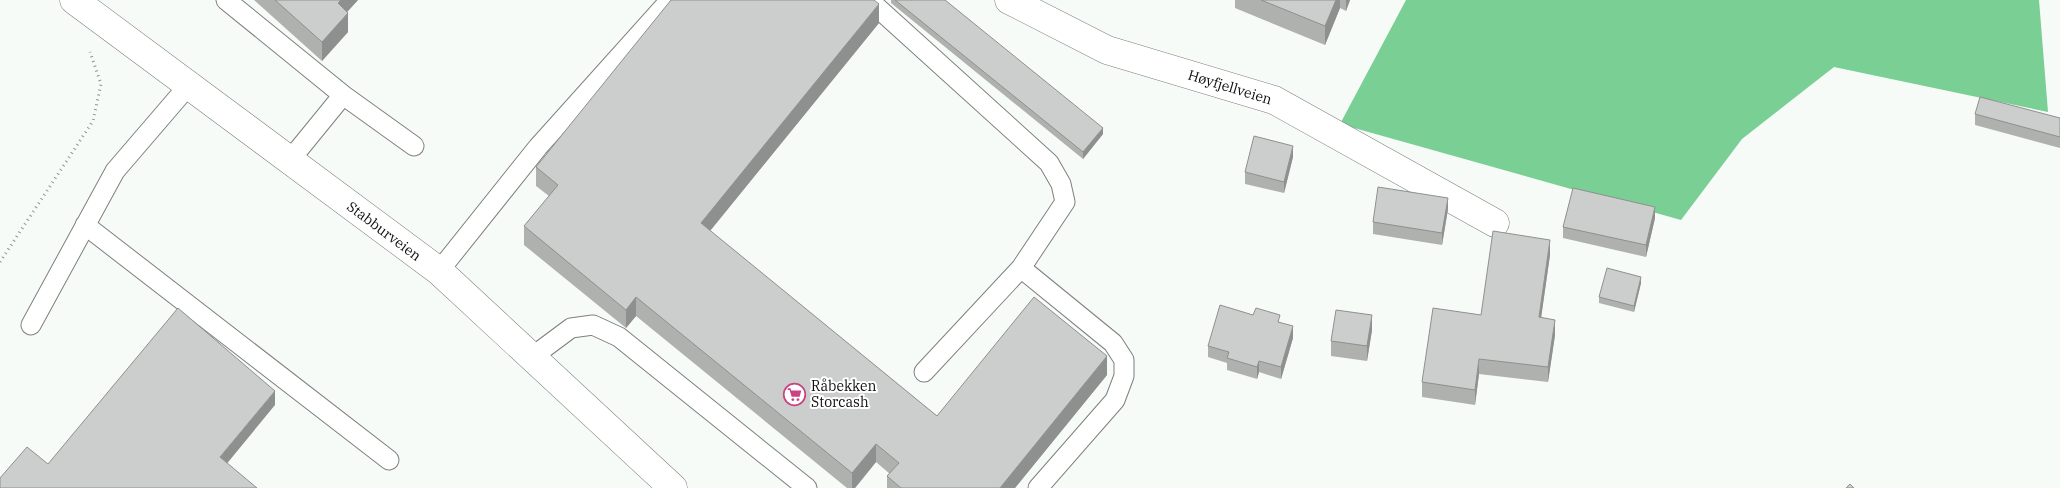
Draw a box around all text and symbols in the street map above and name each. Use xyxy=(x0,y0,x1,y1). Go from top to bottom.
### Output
street label: Høyfjellveien xyxy=(1186,66,1274,108)
street label: Stabburveien xyxy=(343,197,425,265)
place label: Råbekken Storcash xyxy=(811,377,877,411)
supermarket icon: Råbekken Storcash xyxy=(783,382,807,406)

